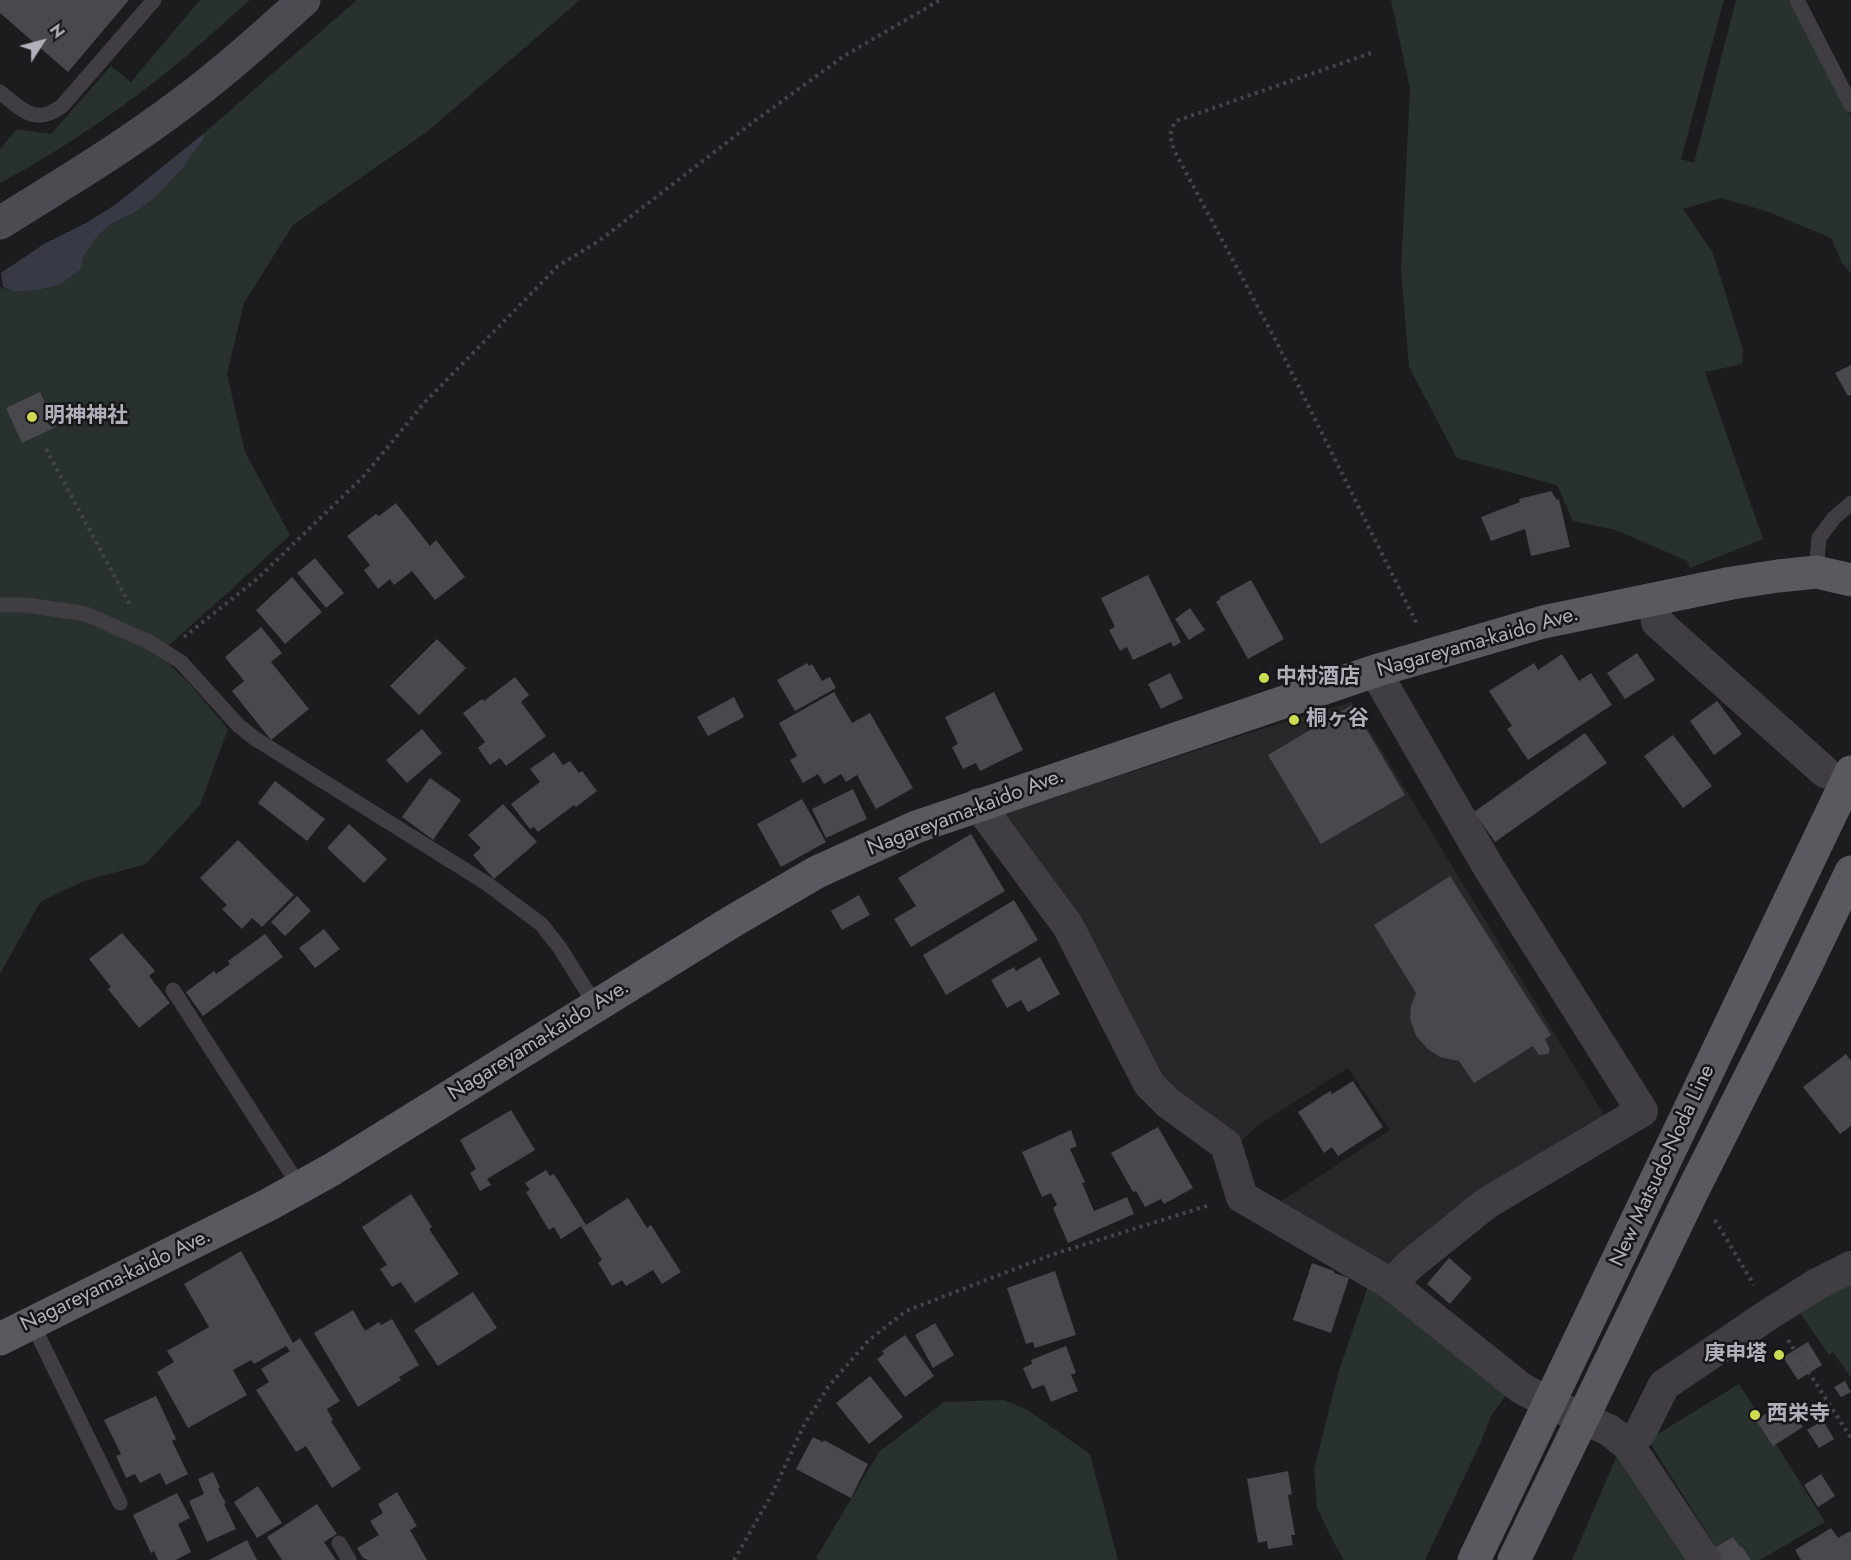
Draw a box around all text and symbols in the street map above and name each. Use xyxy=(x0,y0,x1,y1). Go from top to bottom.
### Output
north arrow xyxy=(12,12,72,72)
text: N xyxy=(44,19,70,43)
place label: 明神神社 xyxy=(44,404,128,430)
marker: 明神神社 xyxy=(25,410,39,424)
street label: Nagareyama-kaido Ave. xyxy=(1374,602,1582,684)
place label: 中村酒店 xyxy=(1276,665,1360,691)
marker: 中村酒店 xyxy=(1257,671,1271,685)
place label: 桐ヶ谷 xyxy=(1306,707,1369,733)
marker: 桐ヶ谷 xyxy=(1287,713,1301,727)
street label: Nagareyama-kaido Ave. xyxy=(864,764,1068,862)
street label: Nagareyama-kaido Ave. xyxy=(444,975,634,1107)
street label: New Matsudo-Noda Line xyxy=(1605,1061,1721,1271)
street label: Nagareyama-kaido Ave. xyxy=(17,1224,215,1338)
place label: 庚申塔 xyxy=(1704,1342,1767,1368)
marker: 庚申塔 xyxy=(1772,1348,1786,1362)
place label: 西栄寺 xyxy=(1767,1402,1830,1428)
marker: 西栄寺 xyxy=(1748,1408,1762,1422)

